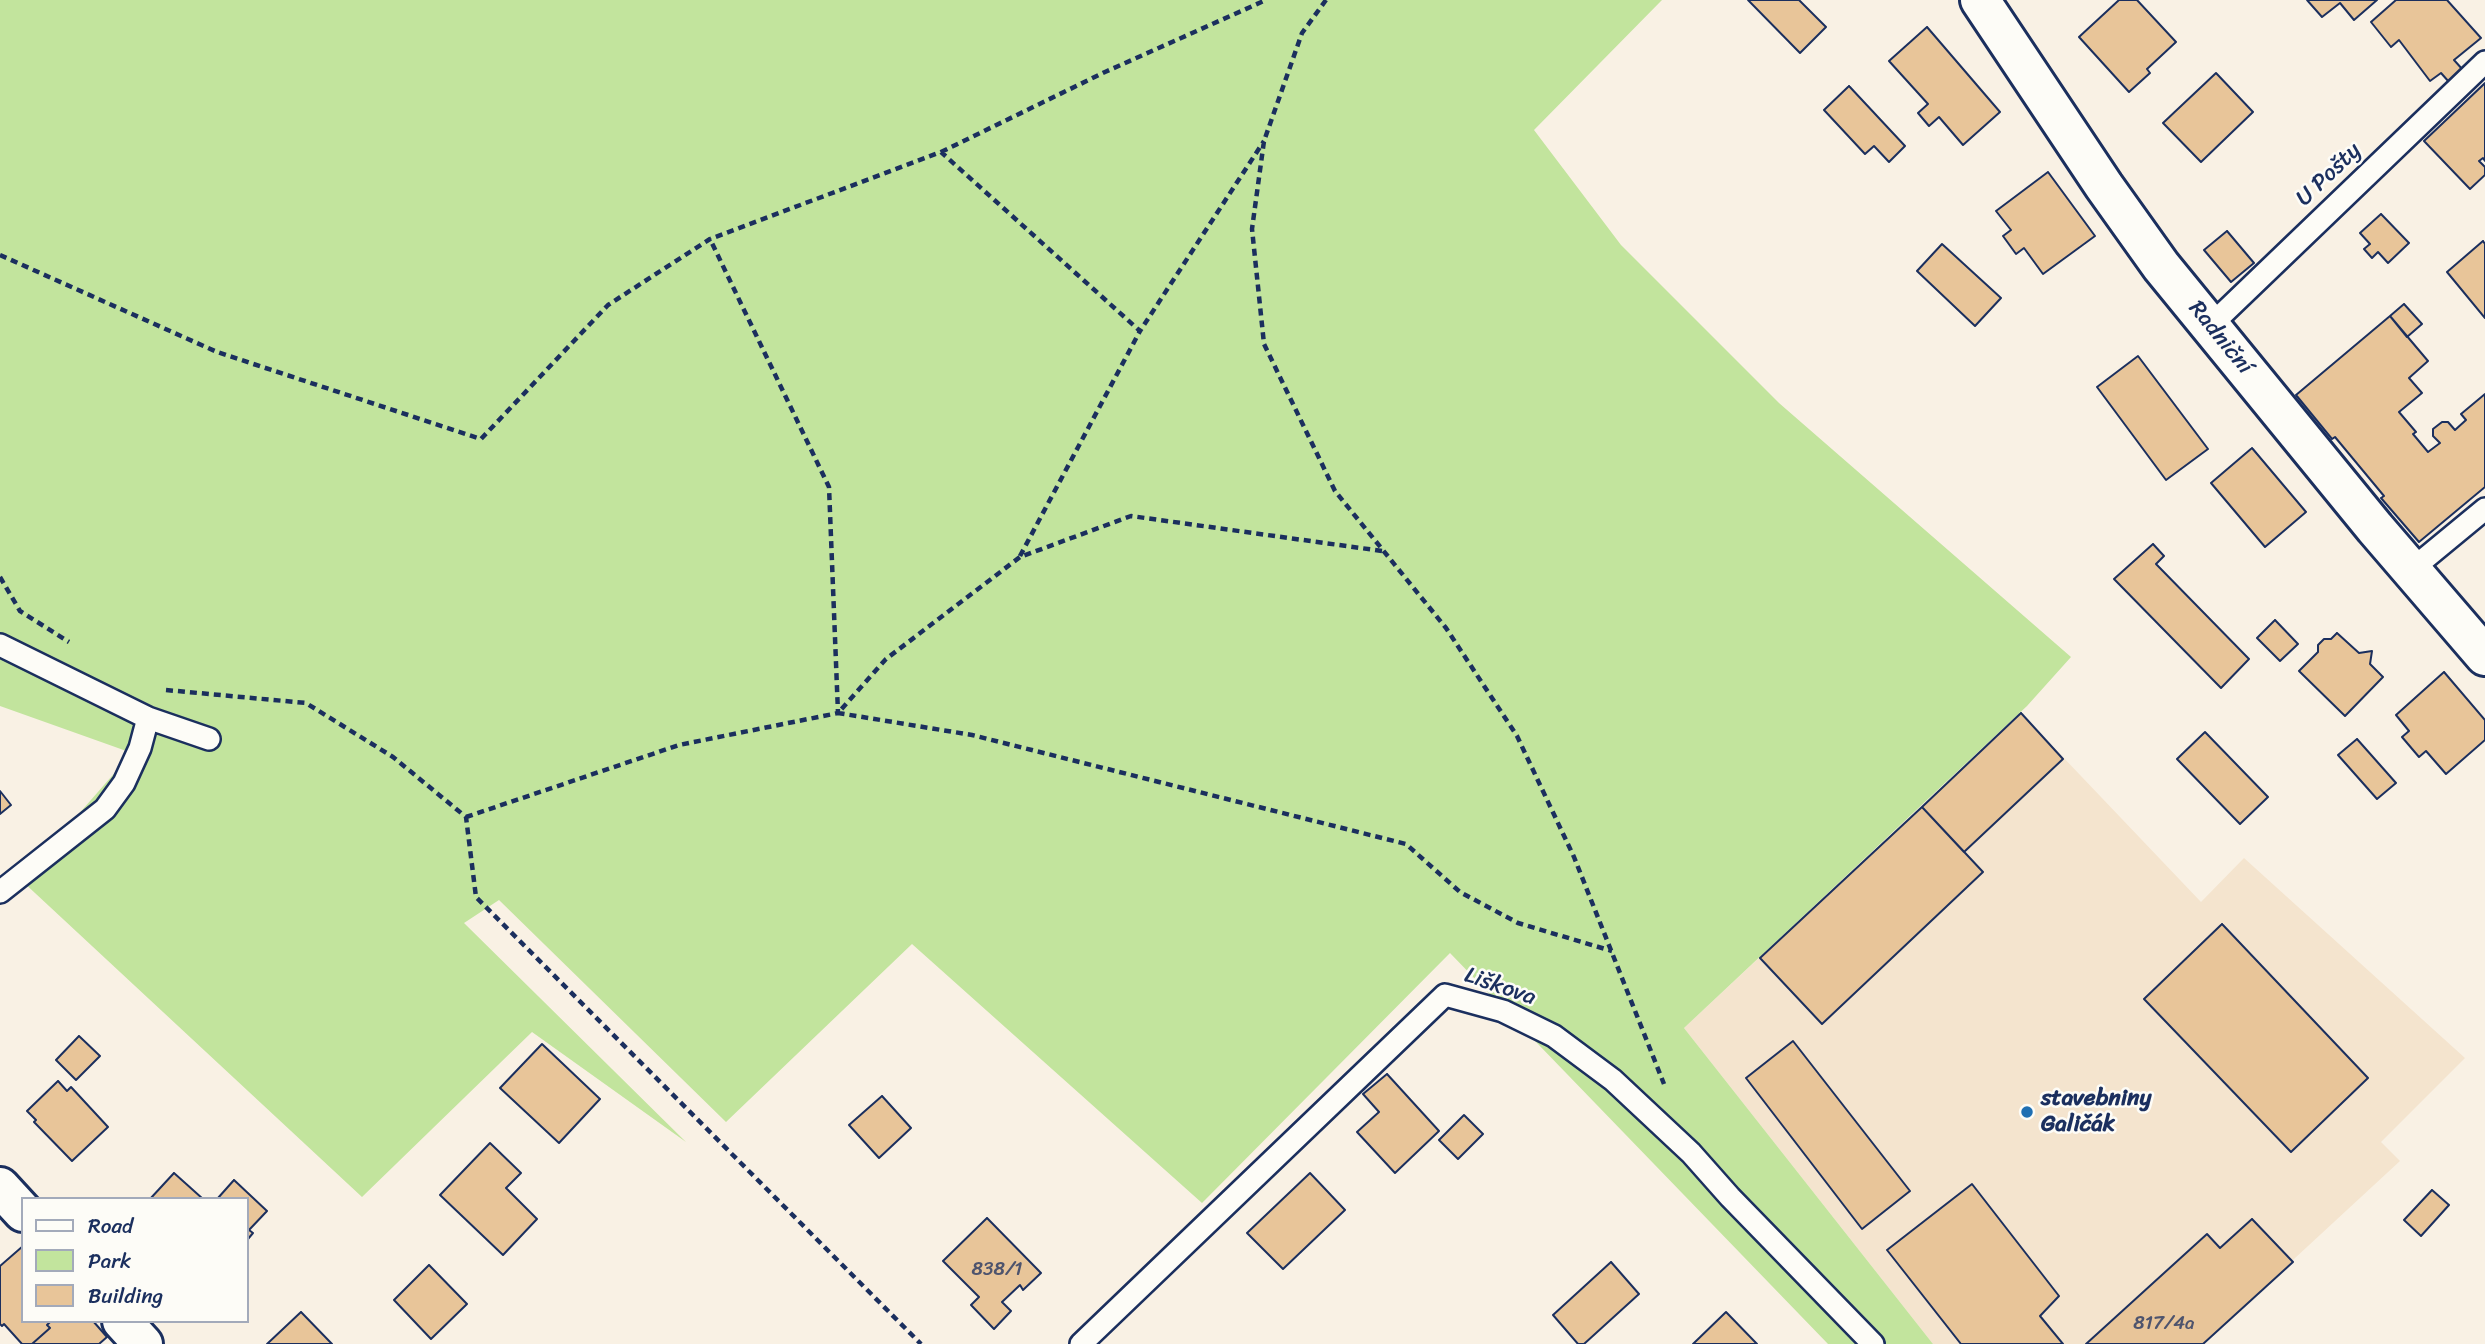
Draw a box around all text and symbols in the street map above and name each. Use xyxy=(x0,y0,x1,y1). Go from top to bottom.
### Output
street label: U Pošty xyxy=(2291,137,2367,213)
street label: Radniční xyxy=(2182,296,2258,380)
street label: Liškova xyxy=(1461,962,1539,1012)
place label: stavebniny Galičák xyxy=(2041,1085,2151,1139)
marker: stavebniny Galičák xyxy=(2019,1104,2035,1120)
legend xyxy=(21,1197,248,1323)
text: Road xyxy=(88,1207,133,1245)
text: Park xyxy=(88,1242,131,1280)
house number: 838/1 xyxy=(972,1259,1022,1281)
text: Building xyxy=(88,1277,163,1315)
house number: 817/4a xyxy=(2133,1313,2195,1335)

